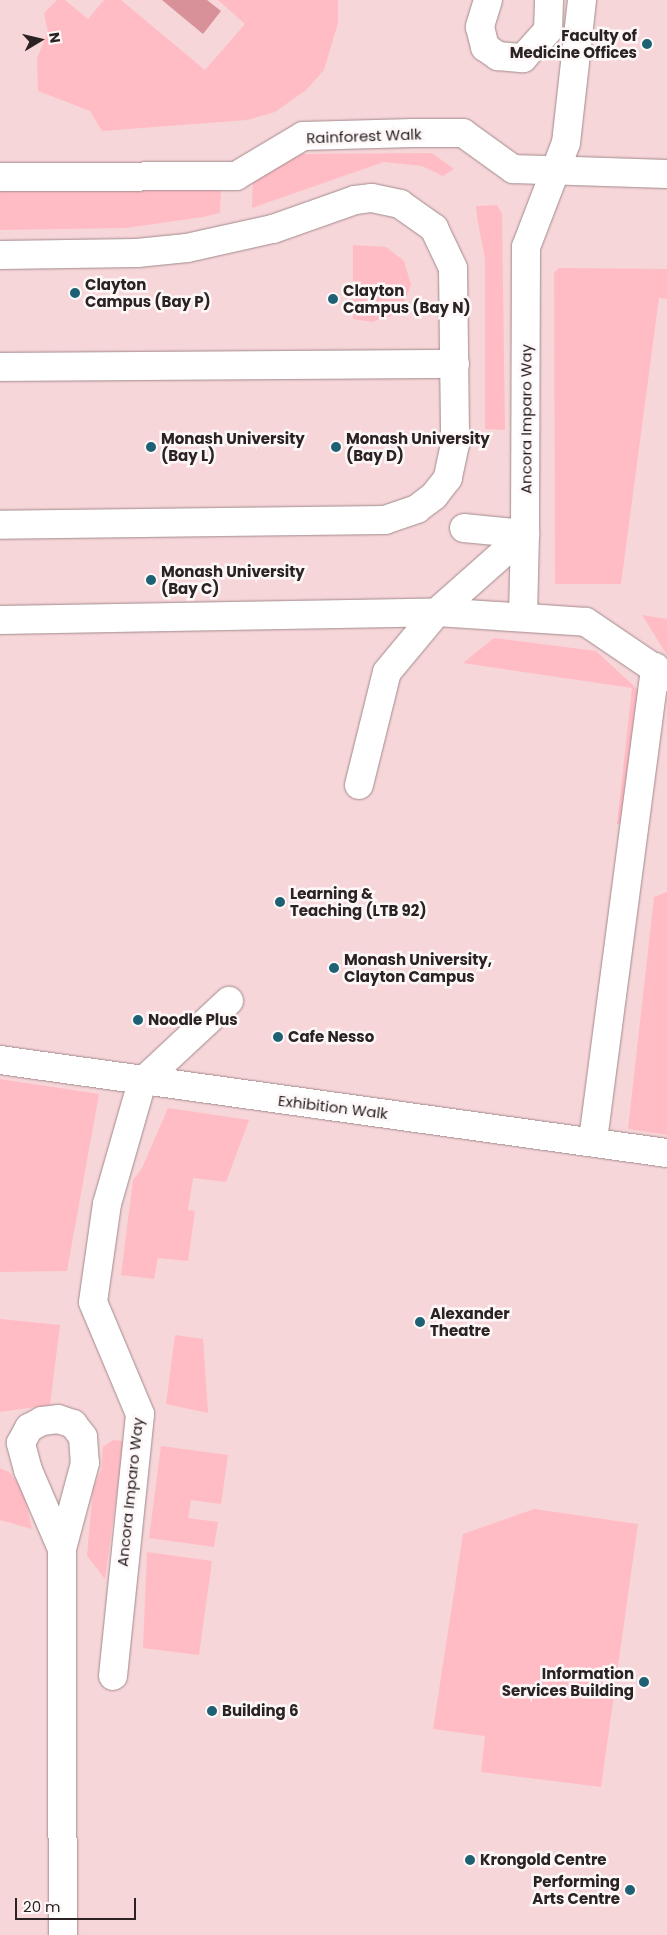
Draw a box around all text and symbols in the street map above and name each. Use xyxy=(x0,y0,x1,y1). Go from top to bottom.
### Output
north arrow xyxy=(15,15,65,65)
place label: Faculty of Medicine Offices xyxy=(510,26,637,61)
text: N xyxy=(44,31,66,44)
marker: Faculty of Medicine Offices xyxy=(641,38,653,50)
street label: Rainforest Walk xyxy=(306,125,422,147)
place label: Clayton Campus (Bay P) xyxy=(85,275,211,310)
place label: Clayton Campus (Bay N) xyxy=(343,281,471,316)
marker: Clayton Campus (Bay P) xyxy=(69,287,81,299)
marker: Clayton Campus (Bay N) xyxy=(327,293,339,305)
street label: Ancora Imparo Way xyxy=(517,344,535,494)
place label: Monash University (Bay L) xyxy=(161,429,305,464)
place label: Monash University (Bay D) xyxy=(346,429,490,464)
marker: Monash University (Bay L) xyxy=(145,441,157,453)
marker: Monash University (Bay D) xyxy=(330,441,342,453)
place label: Monash University (Bay C) xyxy=(161,562,305,597)
marker: Monash University (Bay C) xyxy=(145,574,157,586)
place label: Learning & Teaching (LTB 92) xyxy=(290,884,427,919)
marker: Learning & Teaching (LTB 92) xyxy=(274,896,286,908)
place label: Monash University, Clayton Campus xyxy=(344,950,492,985)
marker: Monash University, Clayton Campus xyxy=(328,962,340,974)
place label: Noodle Plus xyxy=(148,1011,238,1029)
marker: Noodle Plus xyxy=(132,1014,144,1026)
place label: Cafe Nesso xyxy=(288,1028,374,1046)
marker: Cafe Nesso xyxy=(272,1031,284,1043)
street label: Exhibition Walk xyxy=(277,1091,389,1123)
place label: Alexander Theatre xyxy=(430,1304,510,1339)
marker: Alexander Theatre xyxy=(414,1316,426,1328)
street label: Ancora Imparo Way xyxy=(113,1416,147,1568)
place label: Information Services Building xyxy=(502,1664,634,1699)
marker: Information Services Building xyxy=(638,1676,650,1688)
place label: Building 6 xyxy=(222,1702,298,1720)
marker: Building 6 xyxy=(206,1705,218,1717)
place label: Krongold Centre xyxy=(480,1851,607,1869)
marker: Krongold Centre xyxy=(464,1854,476,1866)
place label: Performing Arts Centre xyxy=(532,1872,620,1907)
marker: Performing Arts Centre xyxy=(624,1884,636,1896)
scale bar xyxy=(18,1888,139,1920)
text: 20 m xyxy=(23,1896,61,1917)

